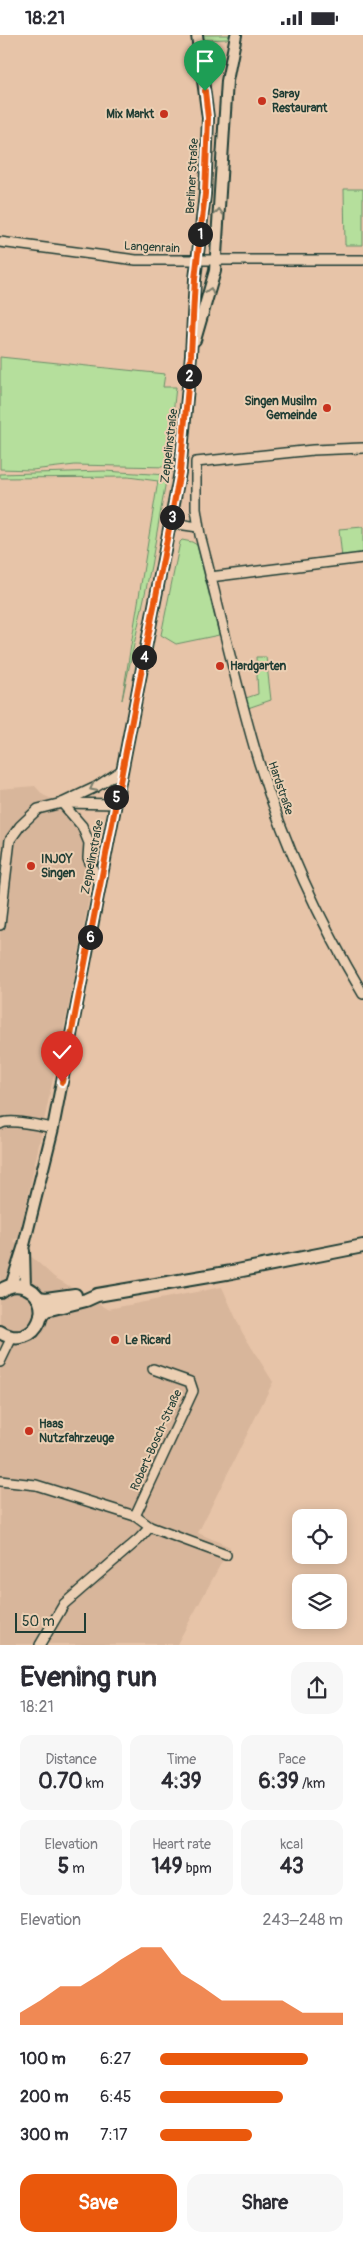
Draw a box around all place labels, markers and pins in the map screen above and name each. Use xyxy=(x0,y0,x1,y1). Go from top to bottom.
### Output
pin xyxy=(184,40,226,91)
place label: Saray Restaurant xyxy=(272,87,329,116)
marker: Saray Restaurant xyxy=(256,95,268,107)
place label: Mix Markt xyxy=(106,107,155,122)
marker: Mix Markt xyxy=(158,108,170,120)
pin: 1 xyxy=(188,221,212,247)
pin: 2 xyxy=(176,363,202,389)
place label: Singen Musilm Gemeinde xyxy=(244,394,318,423)
marker: Singen Musilm Gemeinde xyxy=(321,402,333,414)
pin: 3 xyxy=(160,505,184,529)
pin: 4 xyxy=(132,645,156,669)
place label: Hardgarten xyxy=(230,659,286,674)
marker: Hardgarten xyxy=(214,660,226,672)
pin: 5 xyxy=(104,785,128,809)
place label: INJOY Singen xyxy=(41,852,76,881)
marker: INJOY Singen xyxy=(25,860,37,872)
pin: 6 xyxy=(78,925,102,949)
pin xyxy=(41,1031,83,1082)
place label: Le Ricard xyxy=(125,1333,171,1348)
marker: Le Ricard xyxy=(109,1334,121,1346)
place label: Haas Nutzfahrzeuge xyxy=(39,1417,115,1446)
marker: Haas Nutzfahrzeuge xyxy=(23,1425,35,1437)

